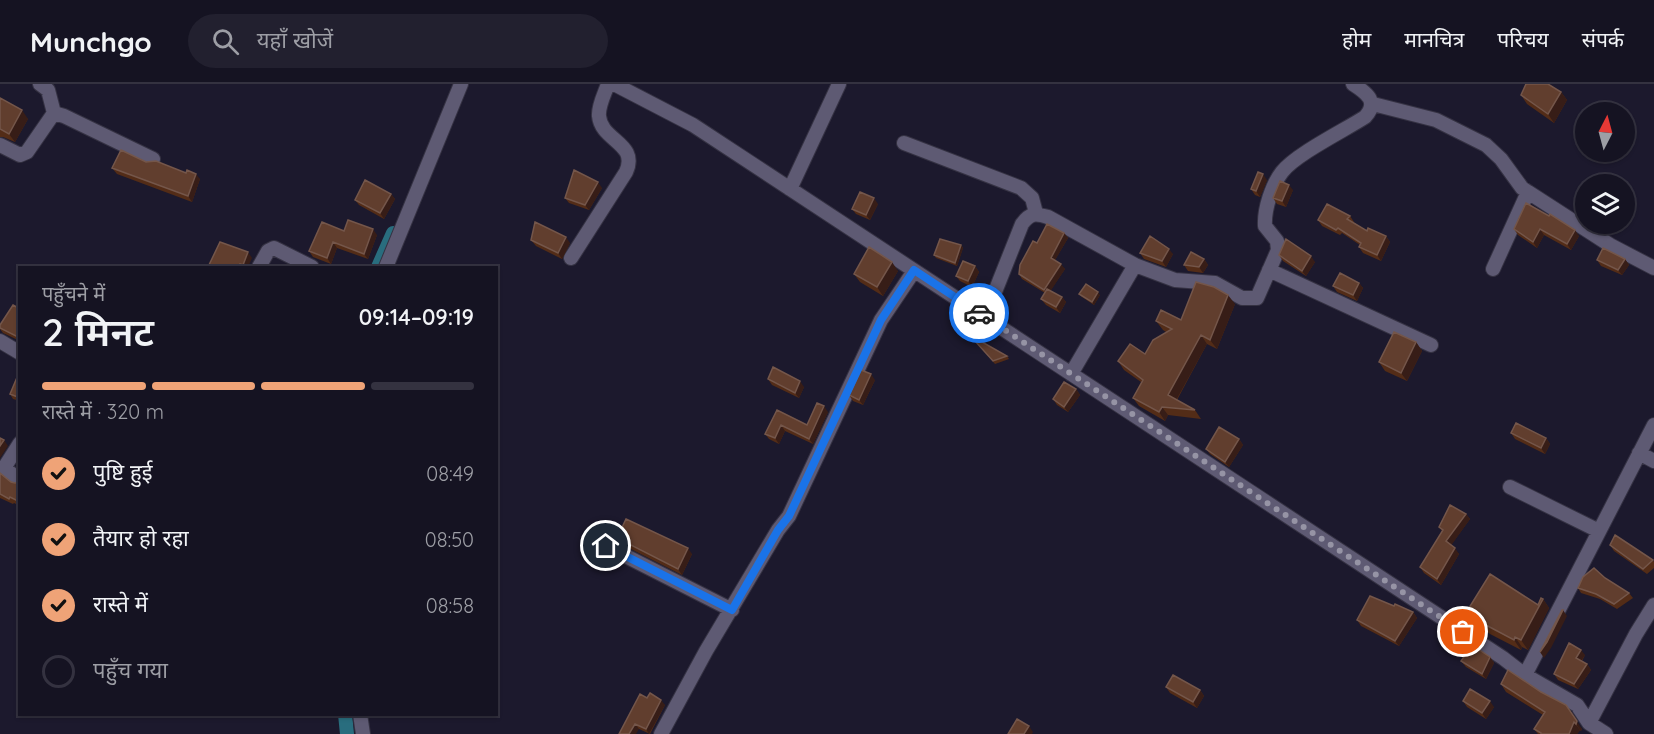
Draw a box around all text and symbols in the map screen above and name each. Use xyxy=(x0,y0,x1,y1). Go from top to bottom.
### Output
search box xyxy=(188,14,608,68)
text: Munchgo xyxy=(30,24,152,59)
icon: search xyxy=(209,25,242,58)
text: यहाँ खोजें xyxy=(257,26,333,54)
text: होम xyxy=(1342,26,1371,52)
text: मानचित्र xyxy=(1404,26,1464,52)
text: परिचय xyxy=(1497,26,1549,52)
text: संपर्क xyxy=(1582,26,1624,52)
north arrow xyxy=(1575,102,1635,162)
map controls xyxy=(1575,102,1635,234)
button: layers xyxy=(1575,174,1635,234)
text: पहुँचने में xyxy=(42,281,105,306)
courier xyxy=(949,283,1009,343)
icon: car xyxy=(963,297,996,330)
text: 09:14–09:19 xyxy=(359,303,474,331)
text: 2 मिनट xyxy=(42,307,154,356)
text: रास्ते में · 320 m xyxy=(42,399,164,424)
icon: check xyxy=(42,457,75,490)
text: पुष्टि हुई xyxy=(93,458,153,486)
text: 08:49 xyxy=(426,461,474,486)
pin xyxy=(580,520,631,571)
icon: check xyxy=(42,523,75,556)
text: तैयार हो रहा xyxy=(93,524,189,552)
text: 08:50 xyxy=(425,527,474,552)
icon: home xyxy=(589,529,622,562)
icon: check xyxy=(42,589,75,622)
text: रास्ते में xyxy=(93,590,148,618)
text: 08:58 xyxy=(426,593,474,618)
pin xyxy=(1437,606,1488,657)
icon: bag xyxy=(1446,615,1479,648)
text: पहुँच गया xyxy=(93,656,168,684)

